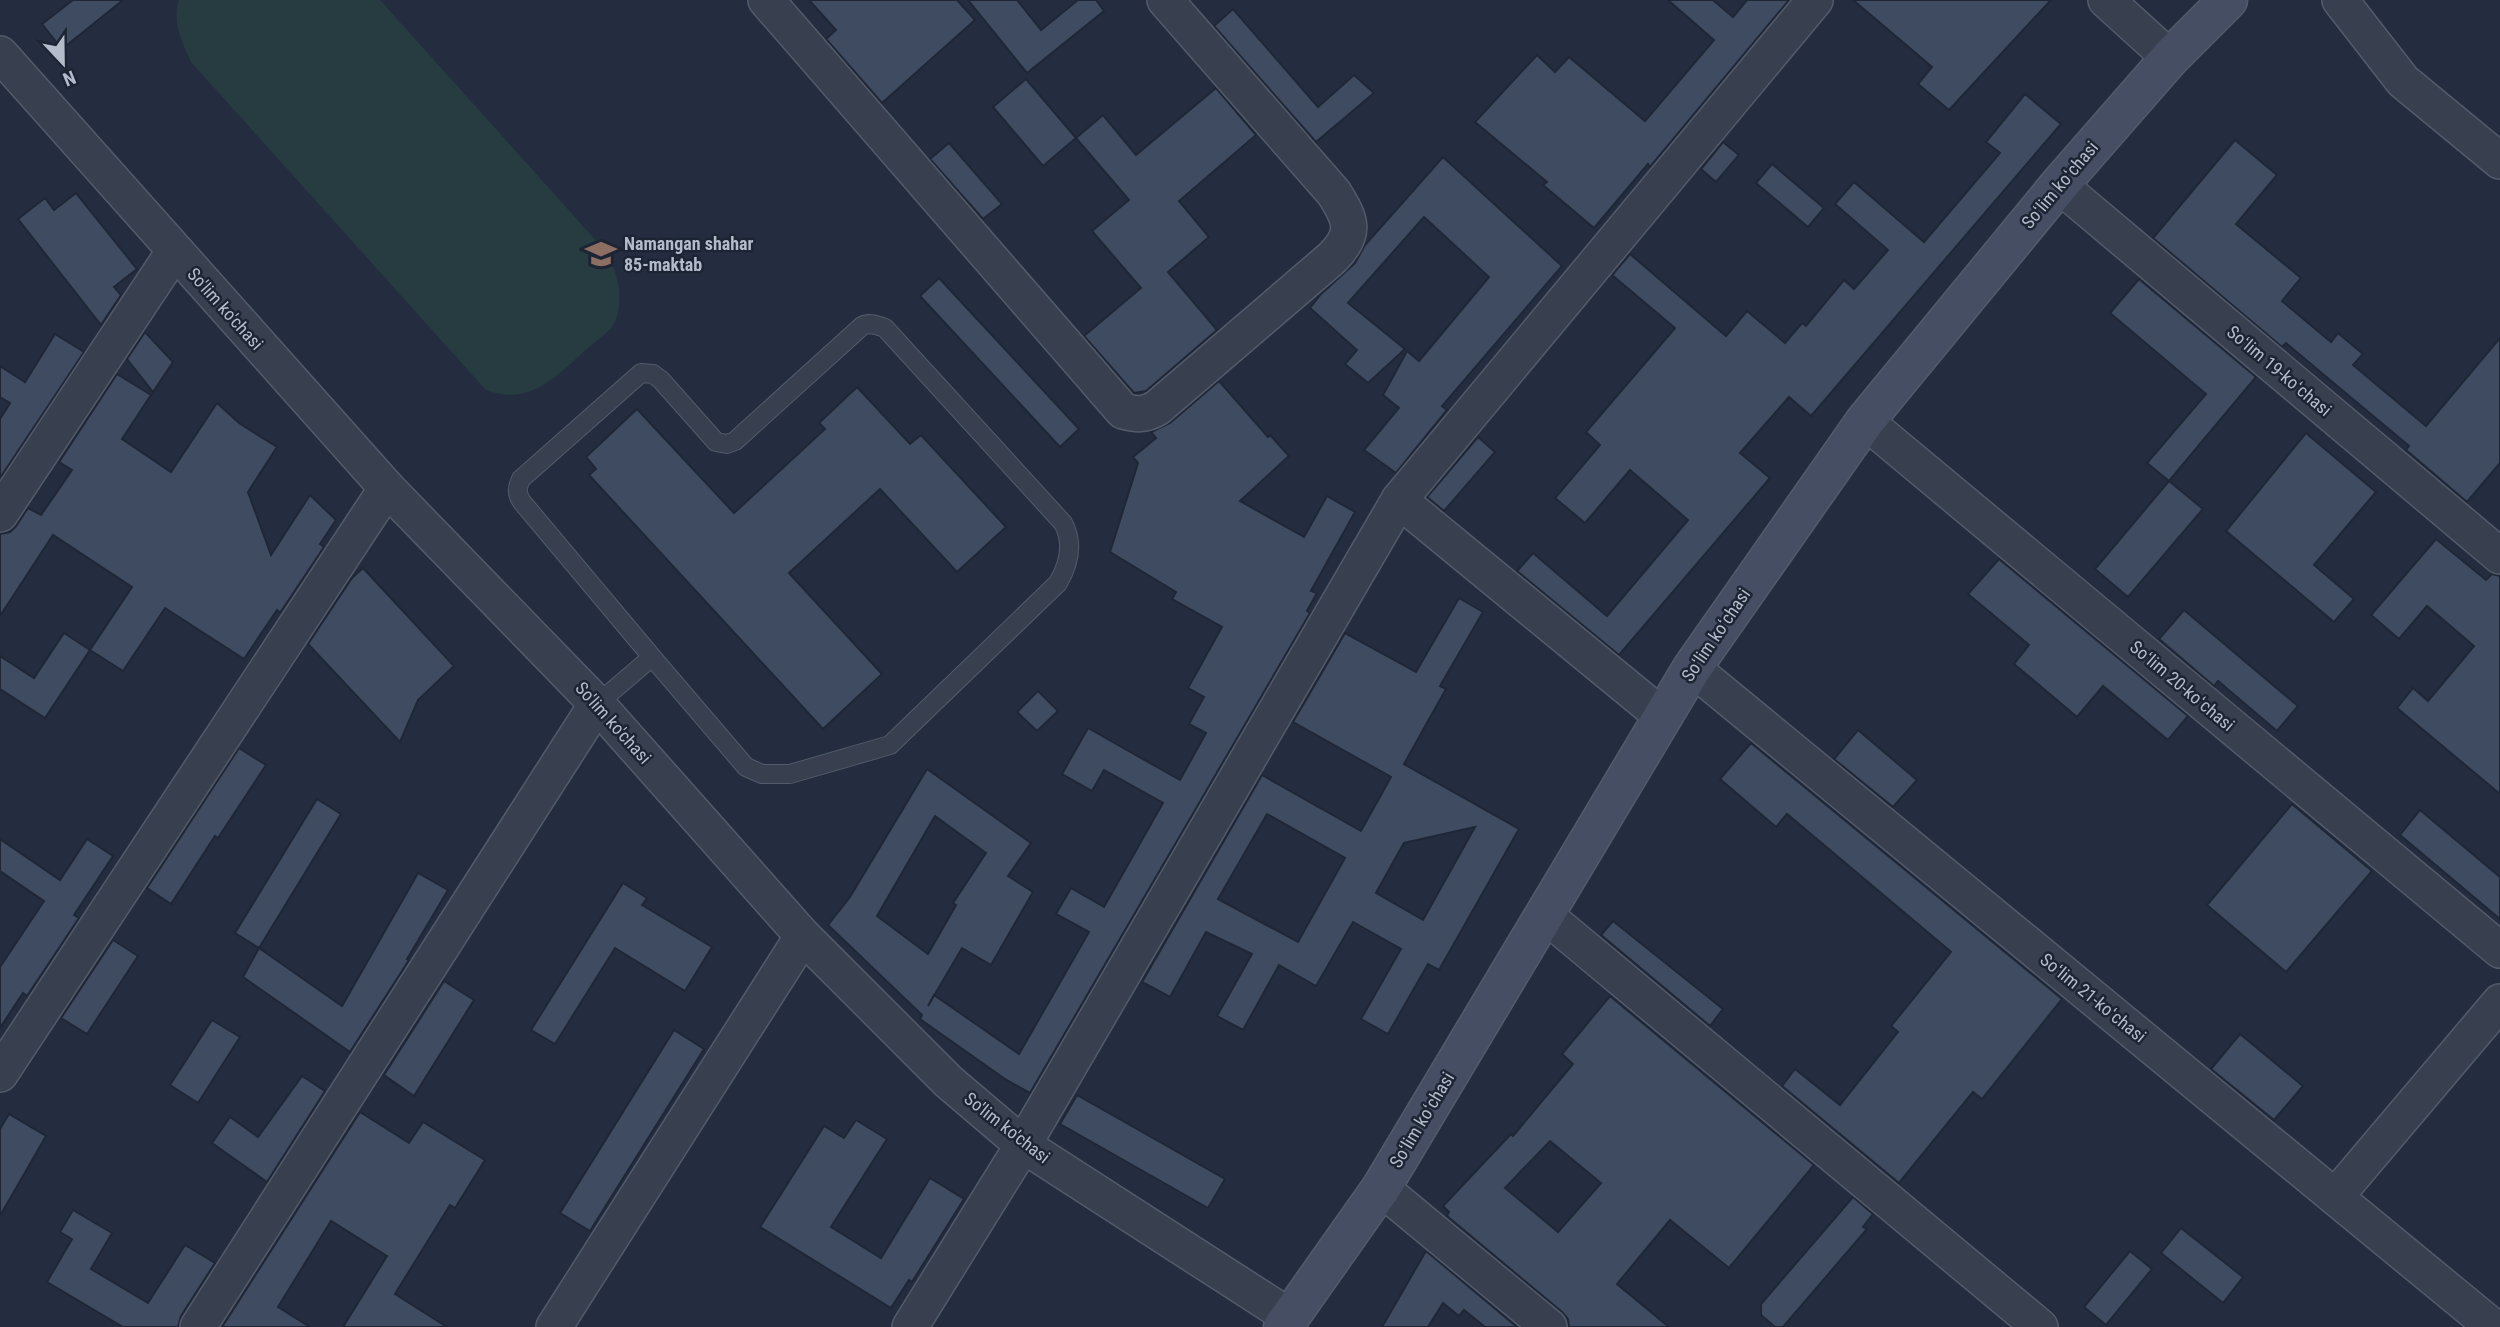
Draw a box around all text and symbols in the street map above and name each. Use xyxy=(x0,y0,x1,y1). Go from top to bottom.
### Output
north arrow xyxy=(28,28,98,98)
text: N xyxy=(59,65,79,91)
street label: Soʻlim koʻchasi xyxy=(2017,137,2102,233)
place label: Namangan shahar 85-maktab xyxy=(624,233,754,275)
school or university icon: Namangan shahar 85-maktab xyxy=(584,237,618,271)
street label: So'lim ko'chasi xyxy=(183,263,268,354)
street label: Soʻlim 19-koʻchasi xyxy=(2223,321,2336,420)
street label: Soʻlim koʻchasi xyxy=(1677,584,1754,685)
street label: Soʻlim 20-koʻchasi xyxy=(2126,636,2239,735)
street label: So'lim ko'chasi xyxy=(571,677,656,768)
street label: Soʻlim 21-koʻchasi xyxy=(2036,949,2150,1047)
street label: Soʻlim koʻchasi xyxy=(1385,1068,1458,1171)
street label: So'lim ko'chasi xyxy=(960,1088,1054,1168)

